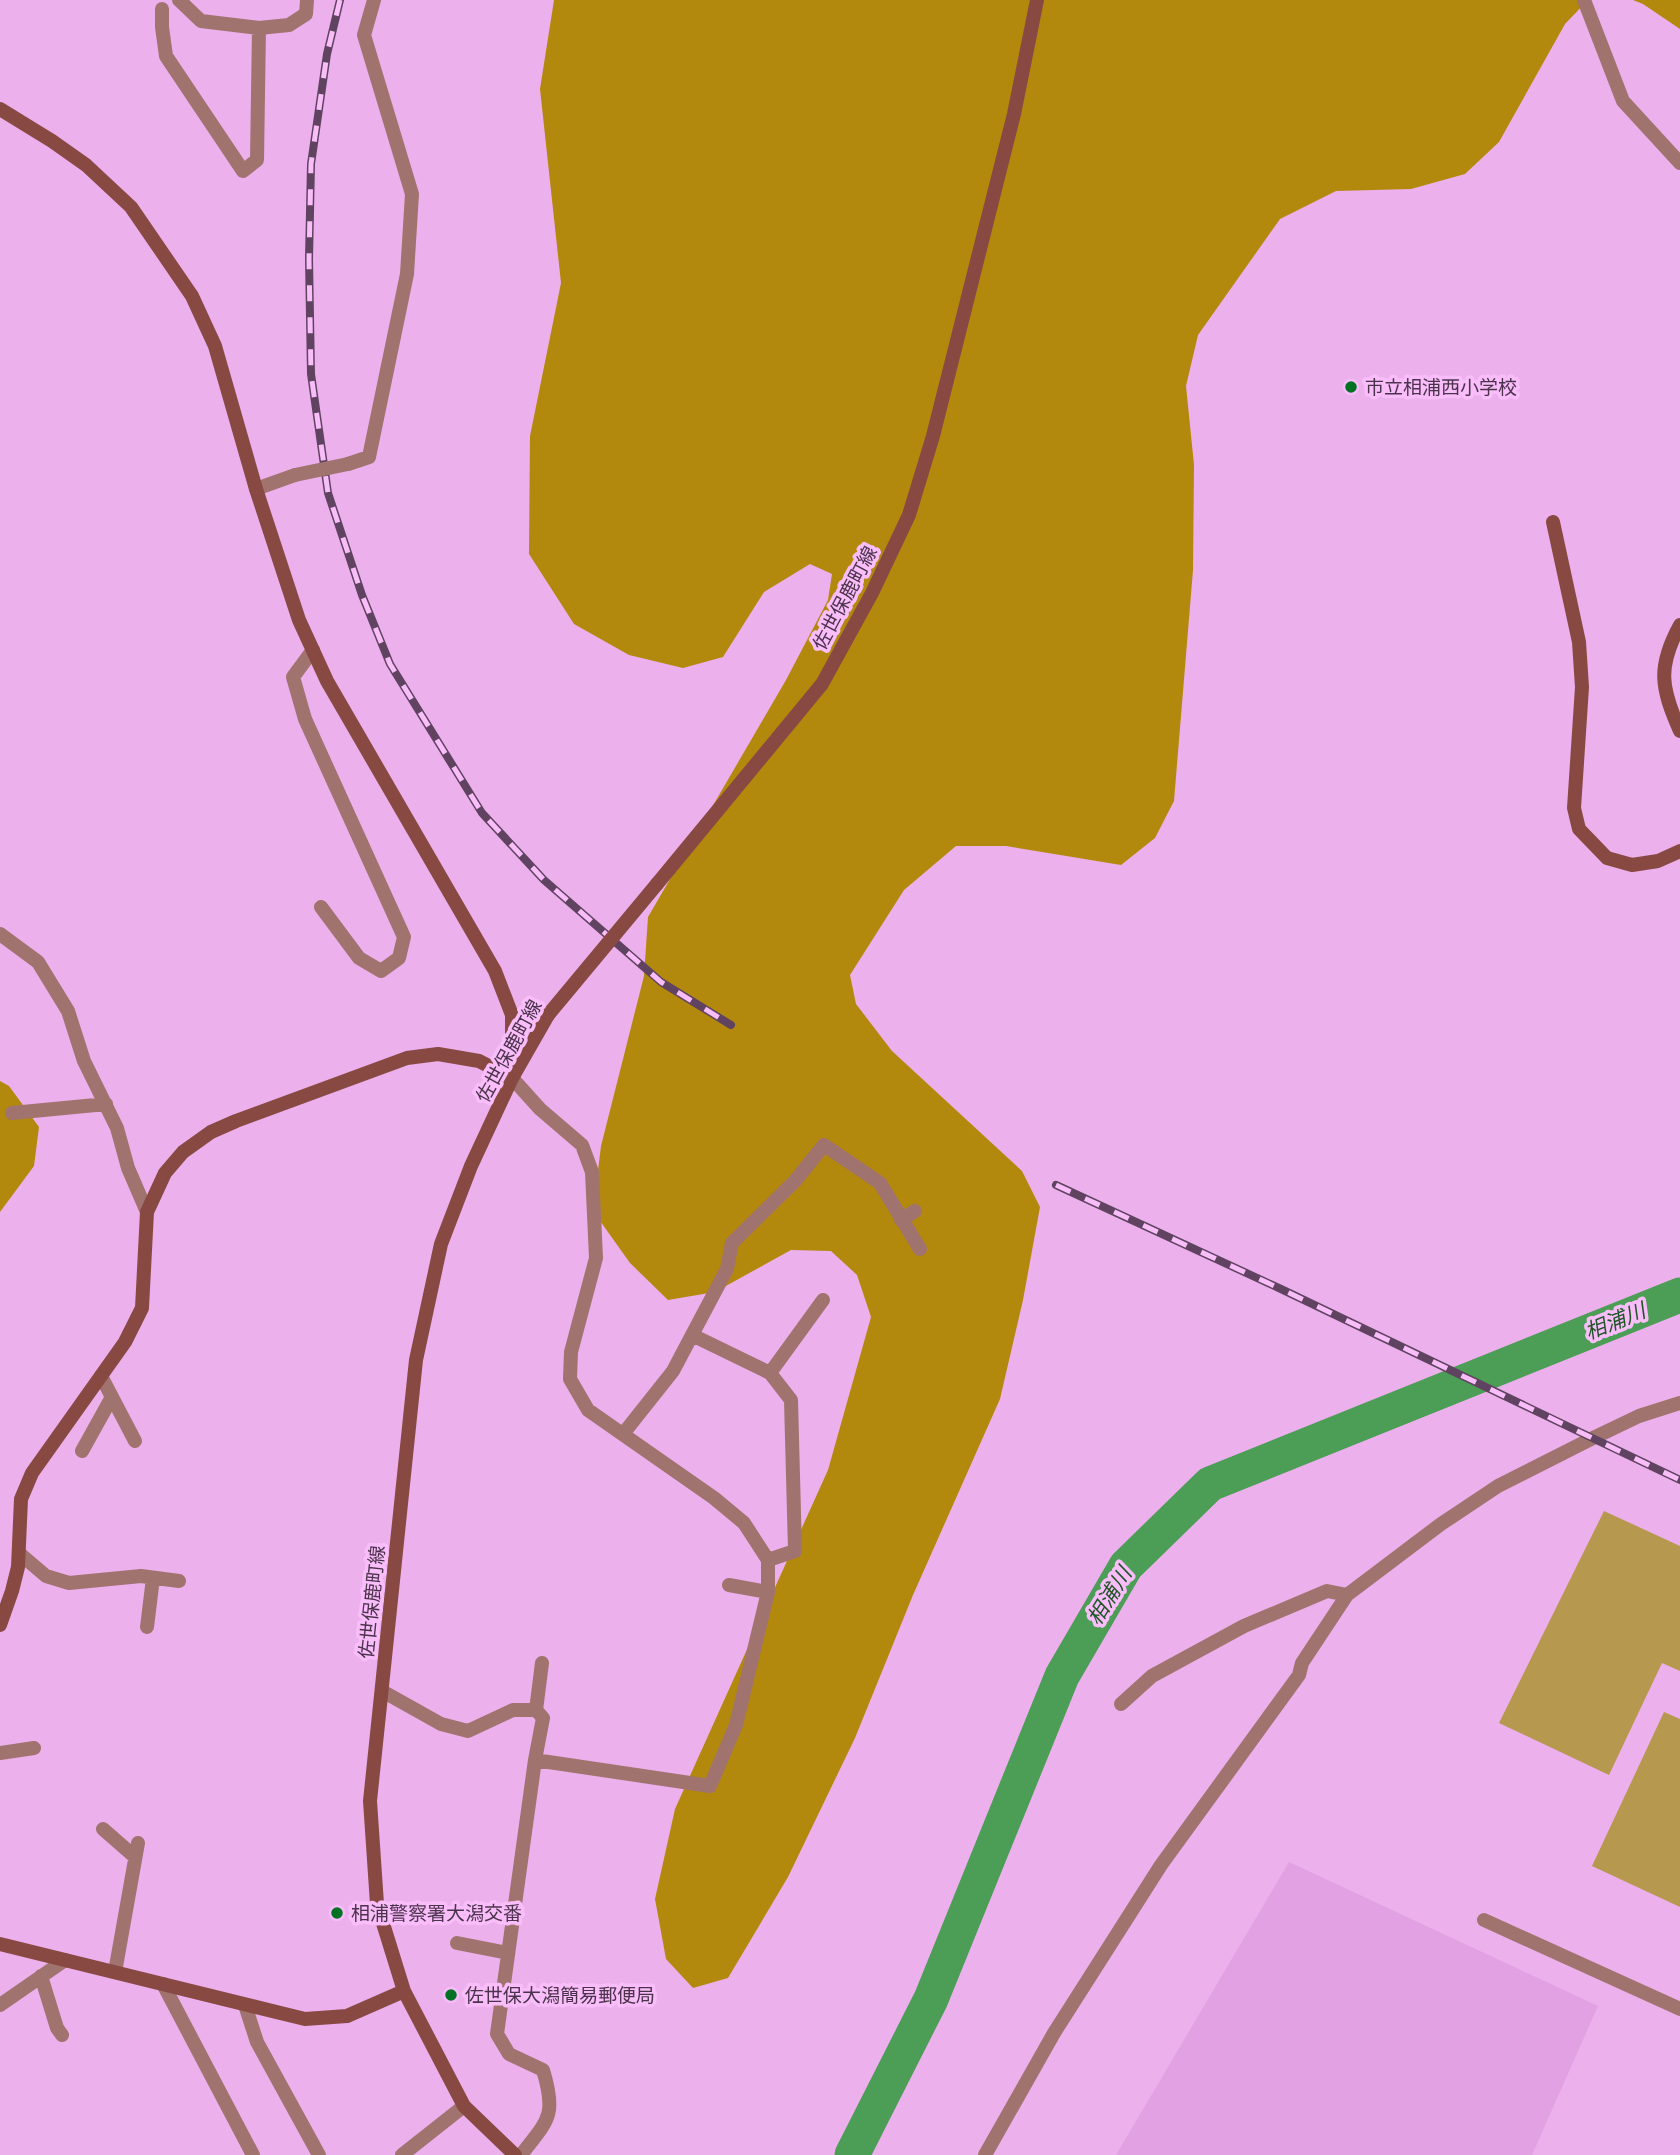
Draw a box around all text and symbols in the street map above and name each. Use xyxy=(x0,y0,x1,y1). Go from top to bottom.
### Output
place label: 市立相浦西小学校 xyxy=(1365,374,1517,401)
marker: 市立相浦西小学校 xyxy=(1343,379,1359,395)
street label: 佐世保鹿町線 xyxy=(806,541,884,655)
street label: 佐世保鹿町線 xyxy=(470,995,548,1107)
water label: 相浦川 xyxy=(1580,1295,1651,1346)
street label: 佐世保鹿町線 xyxy=(353,1544,391,1660)
water label: 相浦川 xyxy=(1080,1560,1139,1630)
place label: 相浦警察署大潟交番 xyxy=(351,1900,522,1927)
marker: 相浦警察署大潟交番 xyxy=(329,1905,345,1921)
place label: 佐世保大潟簡易郵便局 xyxy=(465,1982,655,2009)
marker: 佐世保大潟簡易郵便局 xyxy=(443,1987,459,2003)

